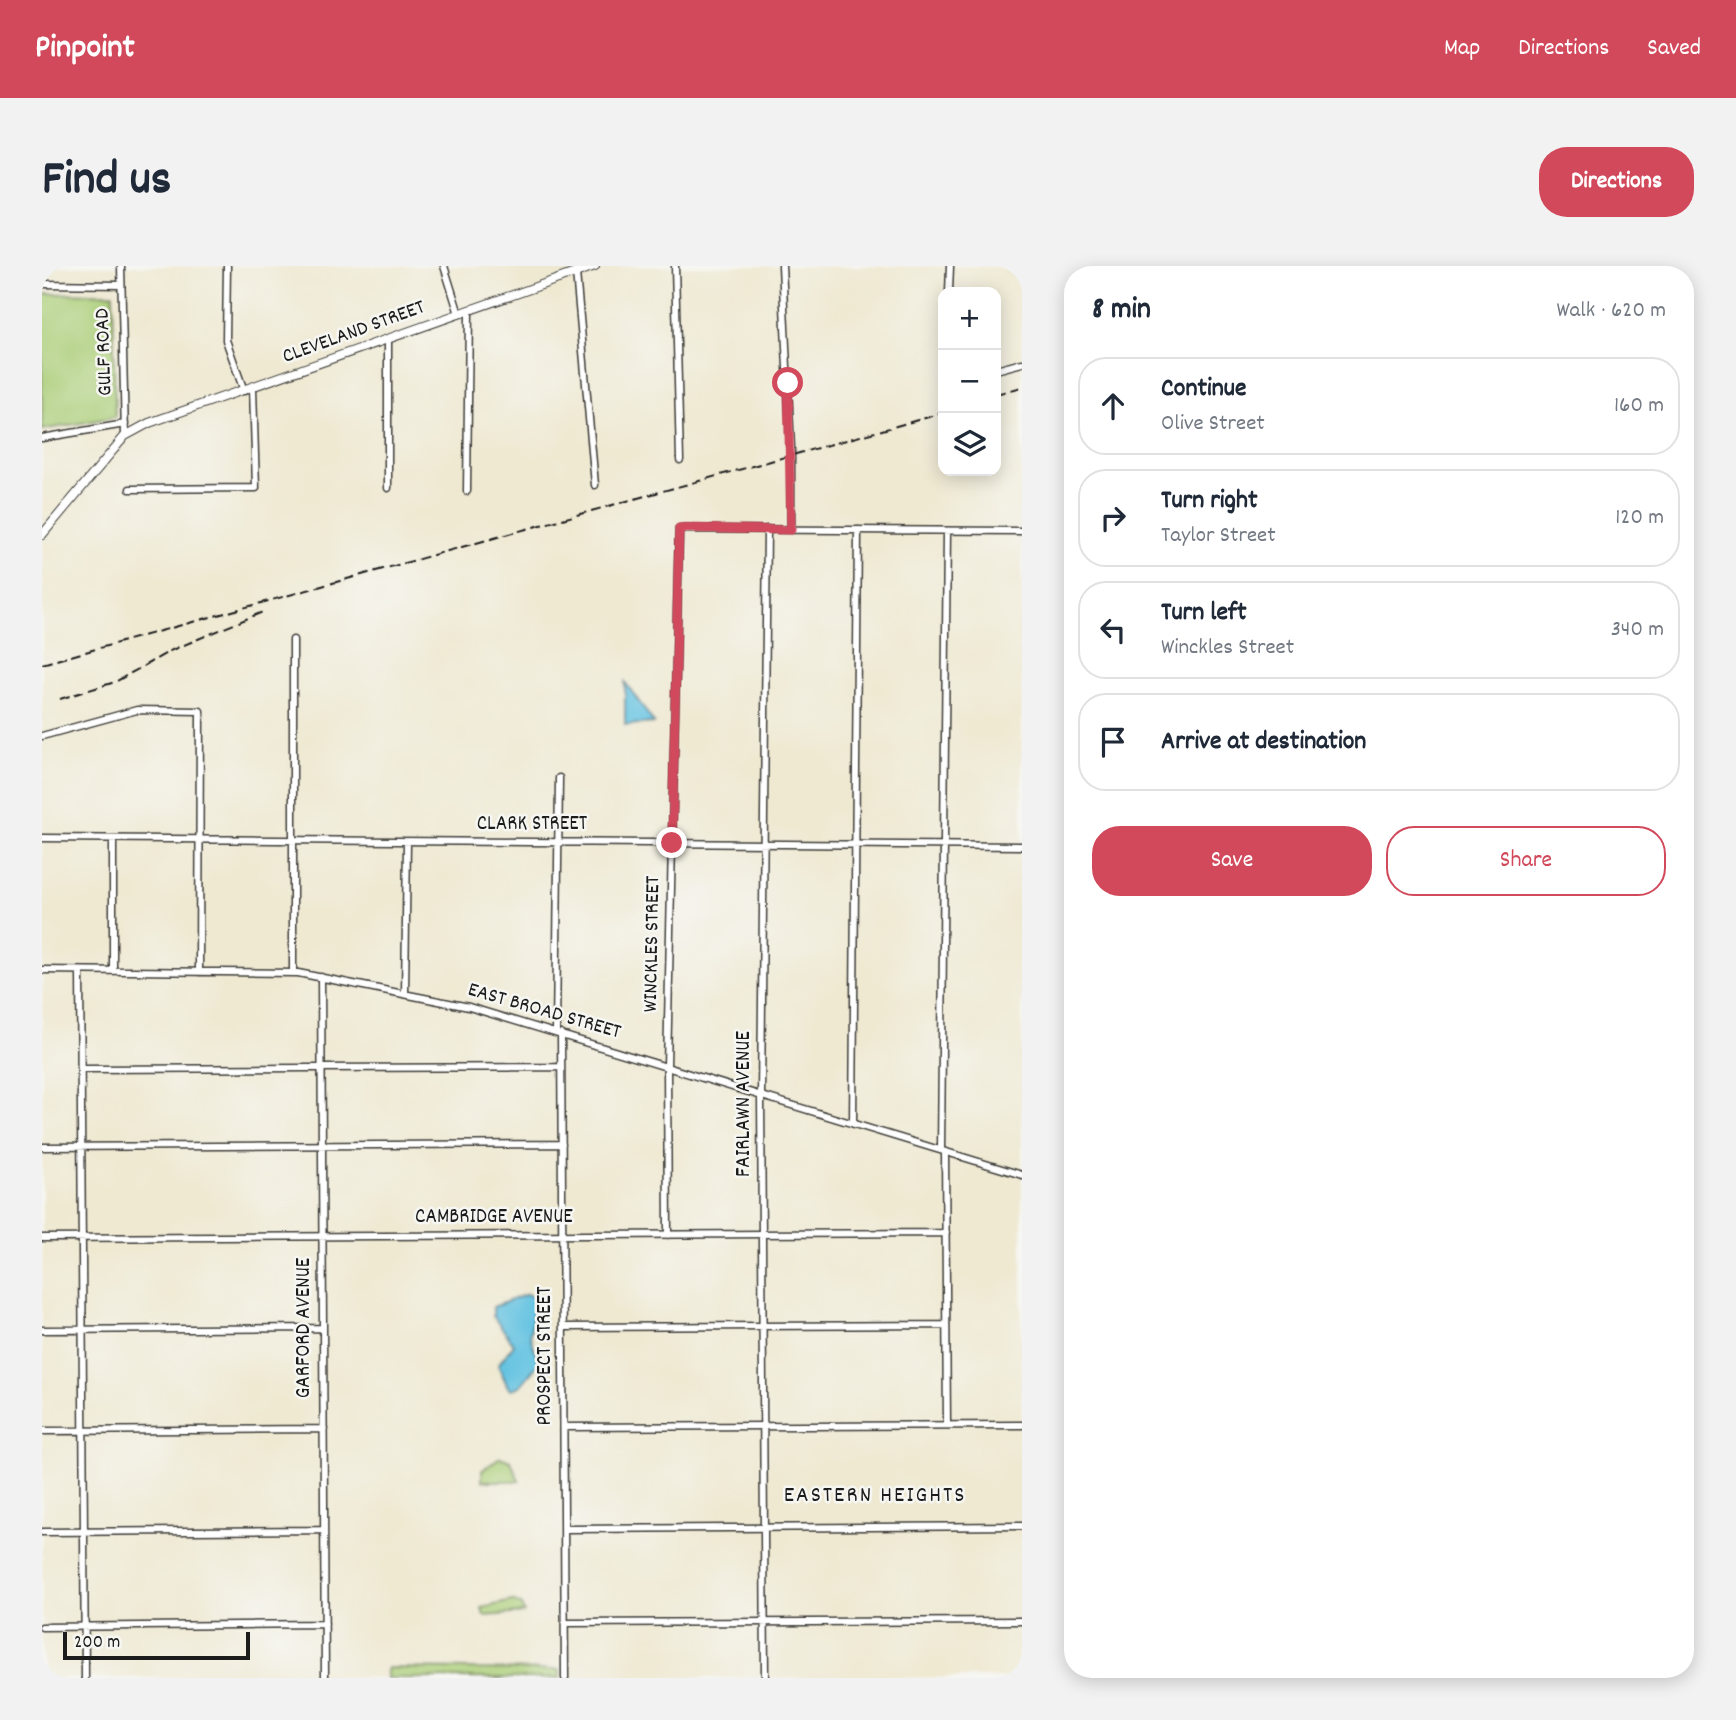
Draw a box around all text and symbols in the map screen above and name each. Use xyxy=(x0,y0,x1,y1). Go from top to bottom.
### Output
text: Pinpoint xyxy=(35,26,135,73)
text: Map xyxy=(1444,32,1480,66)
text: Directions xyxy=(1518,32,1609,66)
text: Saved xyxy=(1647,32,1701,66)
text: Find us xyxy=(42,147,171,217)
button: Directions xyxy=(1539,147,1694,217)
map controls xyxy=(938,287,1001,476)
button: + xyxy=(938,287,1001,350)
text: 8 min xyxy=(1092,290,1151,333)
street label: CLEVELAND STREET xyxy=(279,293,430,373)
text: Walk · 620 m xyxy=(1556,295,1666,328)
street label: GULF ROAD xyxy=(88,307,122,397)
button: − xyxy=(938,350,1001,413)
route start xyxy=(772,367,803,398)
text: Continue xyxy=(1161,371,1246,408)
icon: ahead xyxy=(1094,387,1132,425)
text: 160 m xyxy=(1614,390,1664,423)
text: Olive Street xyxy=(1161,408,1265,441)
button: layers xyxy=(938,413,1001,476)
text: Turn right xyxy=(1161,483,1258,520)
icon: right xyxy=(1094,499,1132,537)
text: 120 m xyxy=(1615,502,1664,535)
text: Taylor Street xyxy=(1161,520,1276,553)
text: Turn left xyxy=(1161,595,1247,632)
icon: left xyxy=(1094,611,1132,649)
text: 340 m xyxy=(1611,614,1664,647)
text: Winckles Street xyxy=(1161,632,1294,665)
icon: arrive xyxy=(1094,723,1132,761)
text: Arrive at destination xyxy=(1161,724,1366,761)
street label: CLARK STREET xyxy=(477,810,588,840)
button: Save xyxy=(1092,826,1372,896)
button: Share xyxy=(1386,826,1666,896)
route end xyxy=(656,827,687,858)
street label: WINCKLES STREET xyxy=(637,875,669,1013)
street label: EAST BROAD STREET xyxy=(464,976,625,1048)
street label: FAIRLAWN AVENUE xyxy=(730,1031,760,1177)
street label: CAMBRIDGE AVENUE xyxy=(415,1203,573,1233)
street label: GARFORD AVENUE xyxy=(290,1257,320,1398)
street label: PROSPECT STREET xyxy=(531,1286,561,1426)
district label: EASTERN HEIGHTS xyxy=(784,1480,966,1513)
scale bar xyxy=(63,1629,250,1661)
text: 200 m xyxy=(74,1630,120,1657)

